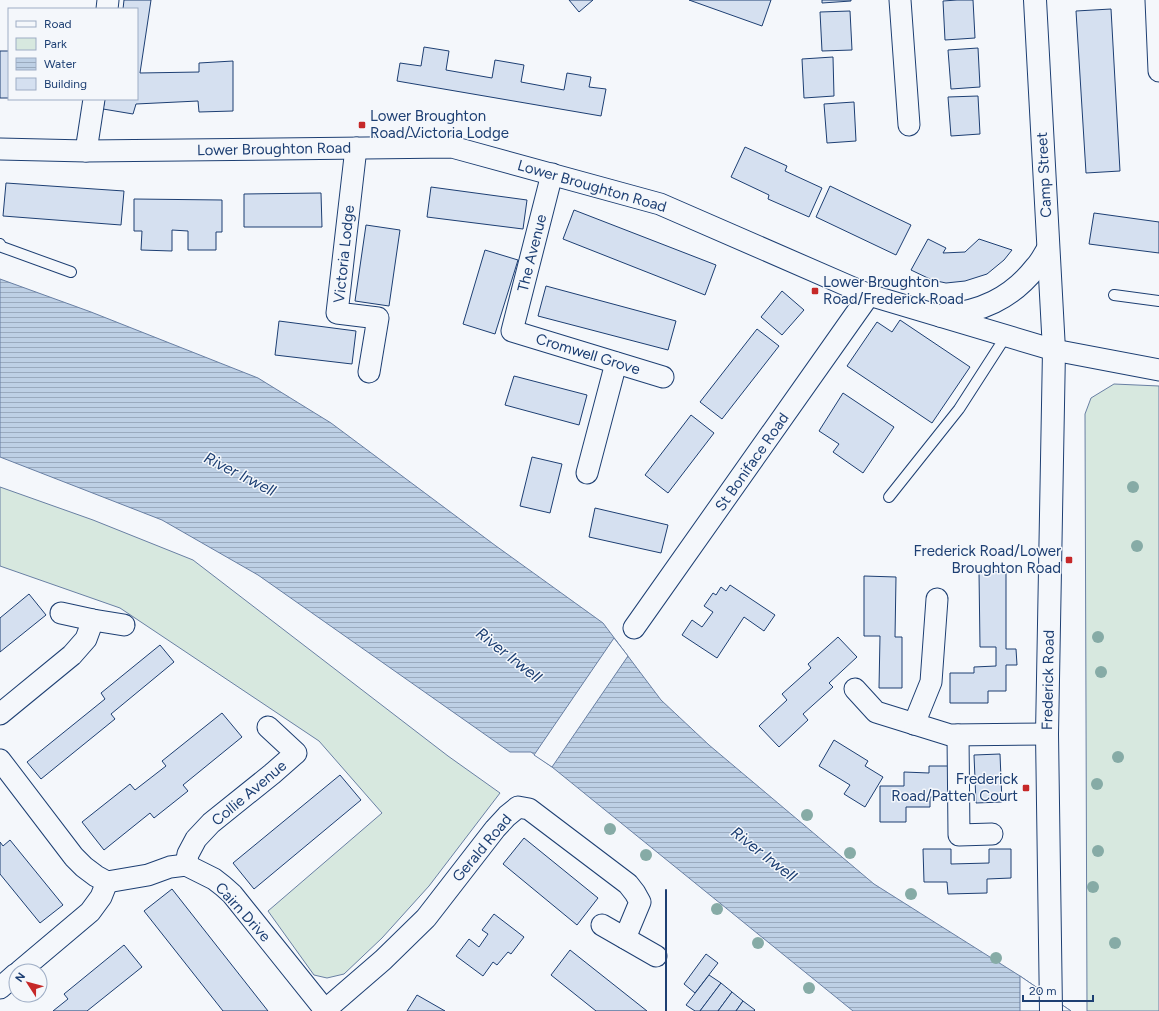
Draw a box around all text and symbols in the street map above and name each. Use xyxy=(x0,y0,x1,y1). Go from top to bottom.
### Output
legend xyxy=(8,8,138,100)
text: Road xyxy=(44,17,72,31)
text: Park xyxy=(44,37,67,51)
text: Water xyxy=(44,57,76,71)
text: Building xyxy=(44,77,87,91)
place label: Lower Broughton Road/Victoria Lodge xyxy=(370,107,509,142)
marker: Lower Broughton Road/Victoria Lodge xyxy=(357,120,367,130)
street label: Camp Street xyxy=(1033,131,1055,218)
street label: Lower Broughton Road xyxy=(197,139,351,159)
street label: Lower Broughton Road xyxy=(515,156,669,216)
street label: Victoria Lodge xyxy=(330,204,358,304)
street label: The Avenue xyxy=(514,212,550,294)
place label: Lower Broughton Road/Frederick Road xyxy=(823,273,964,308)
marker: Lower Broughton Road/Frederick Road xyxy=(810,286,820,296)
street label: Cromwell Grove xyxy=(534,330,642,378)
street label: St Boniface Road xyxy=(711,409,793,515)
water label: River Irwell xyxy=(201,448,279,500)
place label: Frederick Road/Lower Broughton Road xyxy=(914,542,1061,577)
marker: Frederick Road/Lower Broughton Road xyxy=(1064,555,1074,565)
water label: River Irwell xyxy=(472,623,546,687)
street label: Frederick Road xyxy=(1038,630,1058,730)
street label: Collie Avenue xyxy=(208,756,290,830)
place label: Frederick Road/Patten Court xyxy=(891,770,1019,805)
marker: Frederick Road/Patten Court xyxy=(1021,783,1031,793)
street label: Gerald Road xyxy=(449,811,515,885)
water label: River Irwell xyxy=(727,822,801,886)
street label: Cairn Drive xyxy=(212,879,274,945)
north arrow xyxy=(8,963,48,1003)
text: N xyxy=(13,970,28,985)
scale bar xyxy=(1023,977,1093,1003)
text: 20 m xyxy=(1029,984,1057,998)

